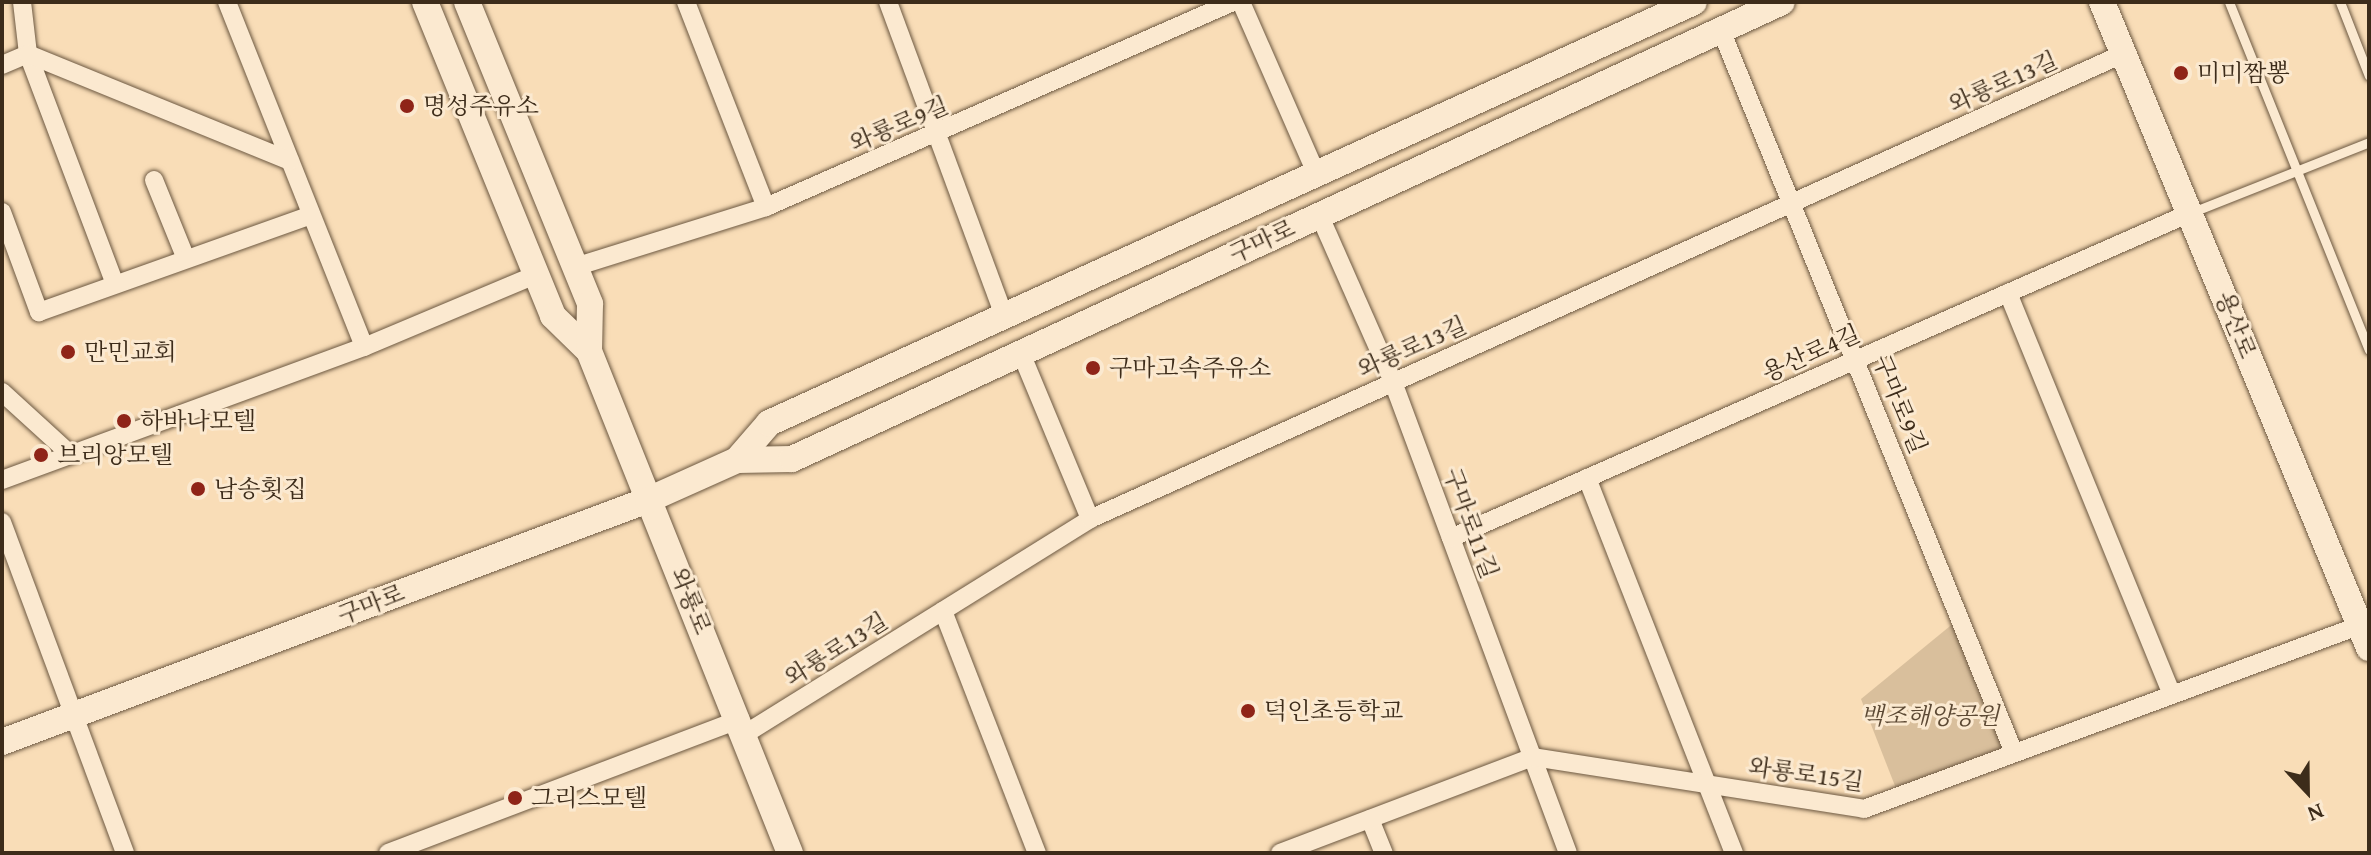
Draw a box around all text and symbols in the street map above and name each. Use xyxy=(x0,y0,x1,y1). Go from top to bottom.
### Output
street label: 와룡로13길 xyxy=(1944,45,2062,119)
place label: 미미짬뽕 xyxy=(2197,59,2290,87)
marker: 미미짬뽕 xyxy=(2172,64,2190,82)
street label: 와룡로9길 xyxy=(845,90,953,158)
place label: 명성주유소 xyxy=(423,92,539,120)
marker: 명성주유소 xyxy=(398,97,416,115)
street label: 구마로 xyxy=(1224,213,1300,269)
street label: 용산로 xyxy=(2210,287,2262,363)
street label: 와룡로13길 xyxy=(1353,310,1471,384)
street label: 용산로4길 xyxy=(1758,319,1864,387)
place label: 만민교회 xyxy=(84,338,177,366)
marker: 만민교회 xyxy=(59,343,77,361)
street label: 구마로9길 xyxy=(1867,350,1933,458)
place label: 구마고속주유소 xyxy=(1109,354,1271,382)
marker: 구마고속주유소 xyxy=(1084,359,1102,377)
place label: 하바나모텔 xyxy=(140,407,256,435)
marker: 하바나모텔 xyxy=(115,412,133,430)
place label: 브리앙모텔 xyxy=(57,441,173,469)
marker: 브리앙모텔 xyxy=(32,446,50,464)
street label: 구마로11길 xyxy=(1438,464,1504,582)
place label: 남송횟집 xyxy=(214,475,307,503)
marker: 남송횟집 xyxy=(189,480,207,498)
street label: 와룡로 xyxy=(665,563,717,639)
street label: 구마로 xyxy=(333,578,409,630)
street label: 와룡로13길 xyxy=(779,606,893,692)
place label: 덕인초등학교 xyxy=(1264,697,1403,725)
marker: 덕인초등학교 xyxy=(1239,702,1257,720)
park label: 백조해양공원 xyxy=(1860,702,2000,730)
north arrow xyxy=(2267,751,2347,831)
street label: 와룡로15길 xyxy=(1747,752,1865,796)
place label: 그리스모텔 xyxy=(531,784,647,812)
marker: 그리스모텔 xyxy=(506,789,524,807)
text: N xyxy=(2303,796,2329,831)

